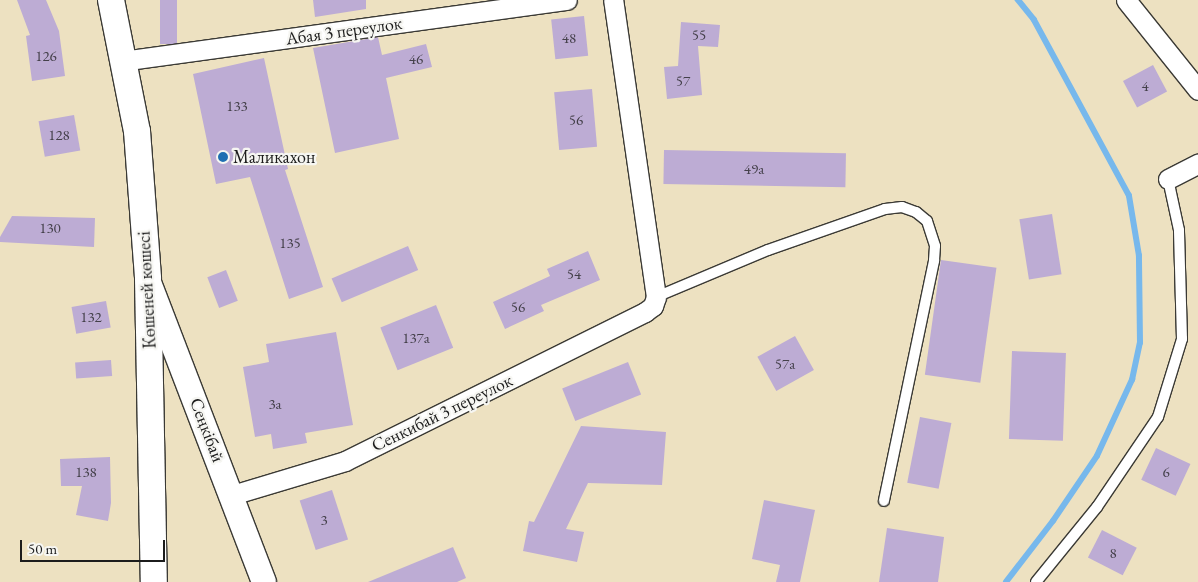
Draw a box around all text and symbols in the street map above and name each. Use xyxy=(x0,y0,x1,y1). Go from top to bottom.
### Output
street label: Абая 3 переулок xyxy=(284,12,404,50)
house number: 55 xyxy=(692,26,706,44)
house number: 48 xyxy=(562,29,576,47)
house number: 126 xyxy=(35,47,57,65)
house number: 46 xyxy=(409,50,423,68)
house number: 57 xyxy=(676,72,690,90)
house number: 4 xyxy=(1141,77,1149,95)
house number: 133 xyxy=(226,97,248,115)
house number: 56 xyxy=(569,111,583,129)
house number: 128 xyxy=(48,126,70,144)
place label: Маликахон xyxy=(233,146,315,168)
marker: Маликахон xyxy=(217,151,229,163)
house number: 49а xyxy=(744,160,764,178)
house number: 130 xyxy=(39,219,61,237)
street label: Көшеней көшесі xyxy=(133,231,161,349)
house number: 135 xyxy=(279,234,301,252)
house number: 54 xyxy=(567,265,581,283)
house number: 56 xyxy=(511,298,525,316)
house number: 132 xyxy=(80,308,102,326)
house number: 137а xyxy=(402,329,430,347)
house number: 57а xyxy=(775,355,795,373)
street label: Сенкибай 3 переулок xyxy=(368,370,516,456)
street label: Сеңкібай xyxy=(185,395,229,465)
house number: 3а xyxy=(268,395,282,413)
house number: 138 xyxy=(75,463,97,481)
house number: 6 xyxy=(1162,463,1170,481)
house number: 3 xyxy=(320,511,328,529)
scale bar xyxy=(22,530,168,562)
text: 50 m xyxy=(28,539,57,558)
house number: 8 xyxy=(1109,544,1117,562)

